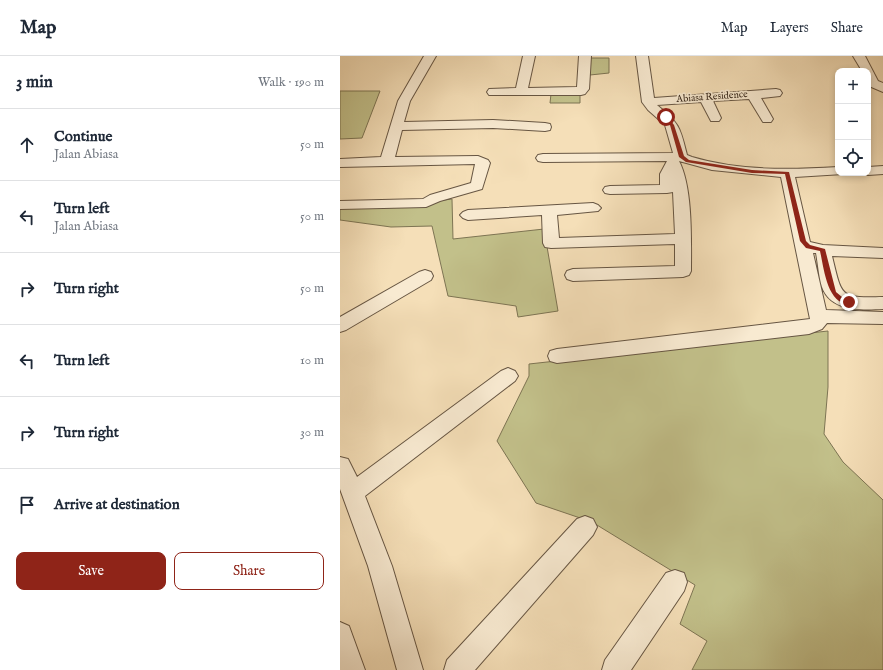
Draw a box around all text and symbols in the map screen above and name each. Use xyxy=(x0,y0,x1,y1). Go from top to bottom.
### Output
text: Map xyxy=(20,16,56,40)
text: Map xyxy=(721,19,748,37)
text: Layers xyxy=(770,19,809,37)
text: Share xyxy=(831,19,863,37)
map controls xyxy=(835,68,871,176)
button: + xyxy=(835,68,871,104)
text: 3 min xyxy=(16,72,53,93)
text: Walk · 190 m xyxy=(258,74,324,91)
street label: Abiasa Residence xyxy=(675,88,749,106)
button: − xyxy=(835,104,871,140)
route start xyxy=(657,108,675,126)
text: Continue xyxy=(54,127,112,146)
icon: ahead xyxy=(16,134,38,156)
text: 50 m xyxy=(300,136,324,153)
button: locate xyxy=(835,140,871,176)
text: Jalan Abiasa xyxy=(54,146,119,163)
text: Turn left xyxy=(54,199,110,218)
icon: left xyxy=(16,206,38,228)
text: 50 m xyxy=(300,208,324,225)
text: Jalan Abiasa xyxy=(54,218,119,235)
icon: right xyxy=(16,278,38,300)
text: Turn right xyxy=(54,279,119,298)
text: 50 m xyxy=(300,280,324,297)
route end xyxy=(840,293,858,311)
icon: left xyxy=(16,350,38,372)
text: Turn left xyxy=(54,351,110,370)
text: 10 m xyxy=(300,352,324,369)
icon: right xyxy=(16,422,38,444)
text: Turn right xyxy=(54,423,119,442)
text: 30 m xyxy=(300,424,324,441)
icon: arrive xyxy=(16,494,38,516)
text: Arrive at destination xyxy=(54,495,180,514)
button: Save xyxy=(16,552,166,590)
button: Share xyxy=(174,552,324,590)

